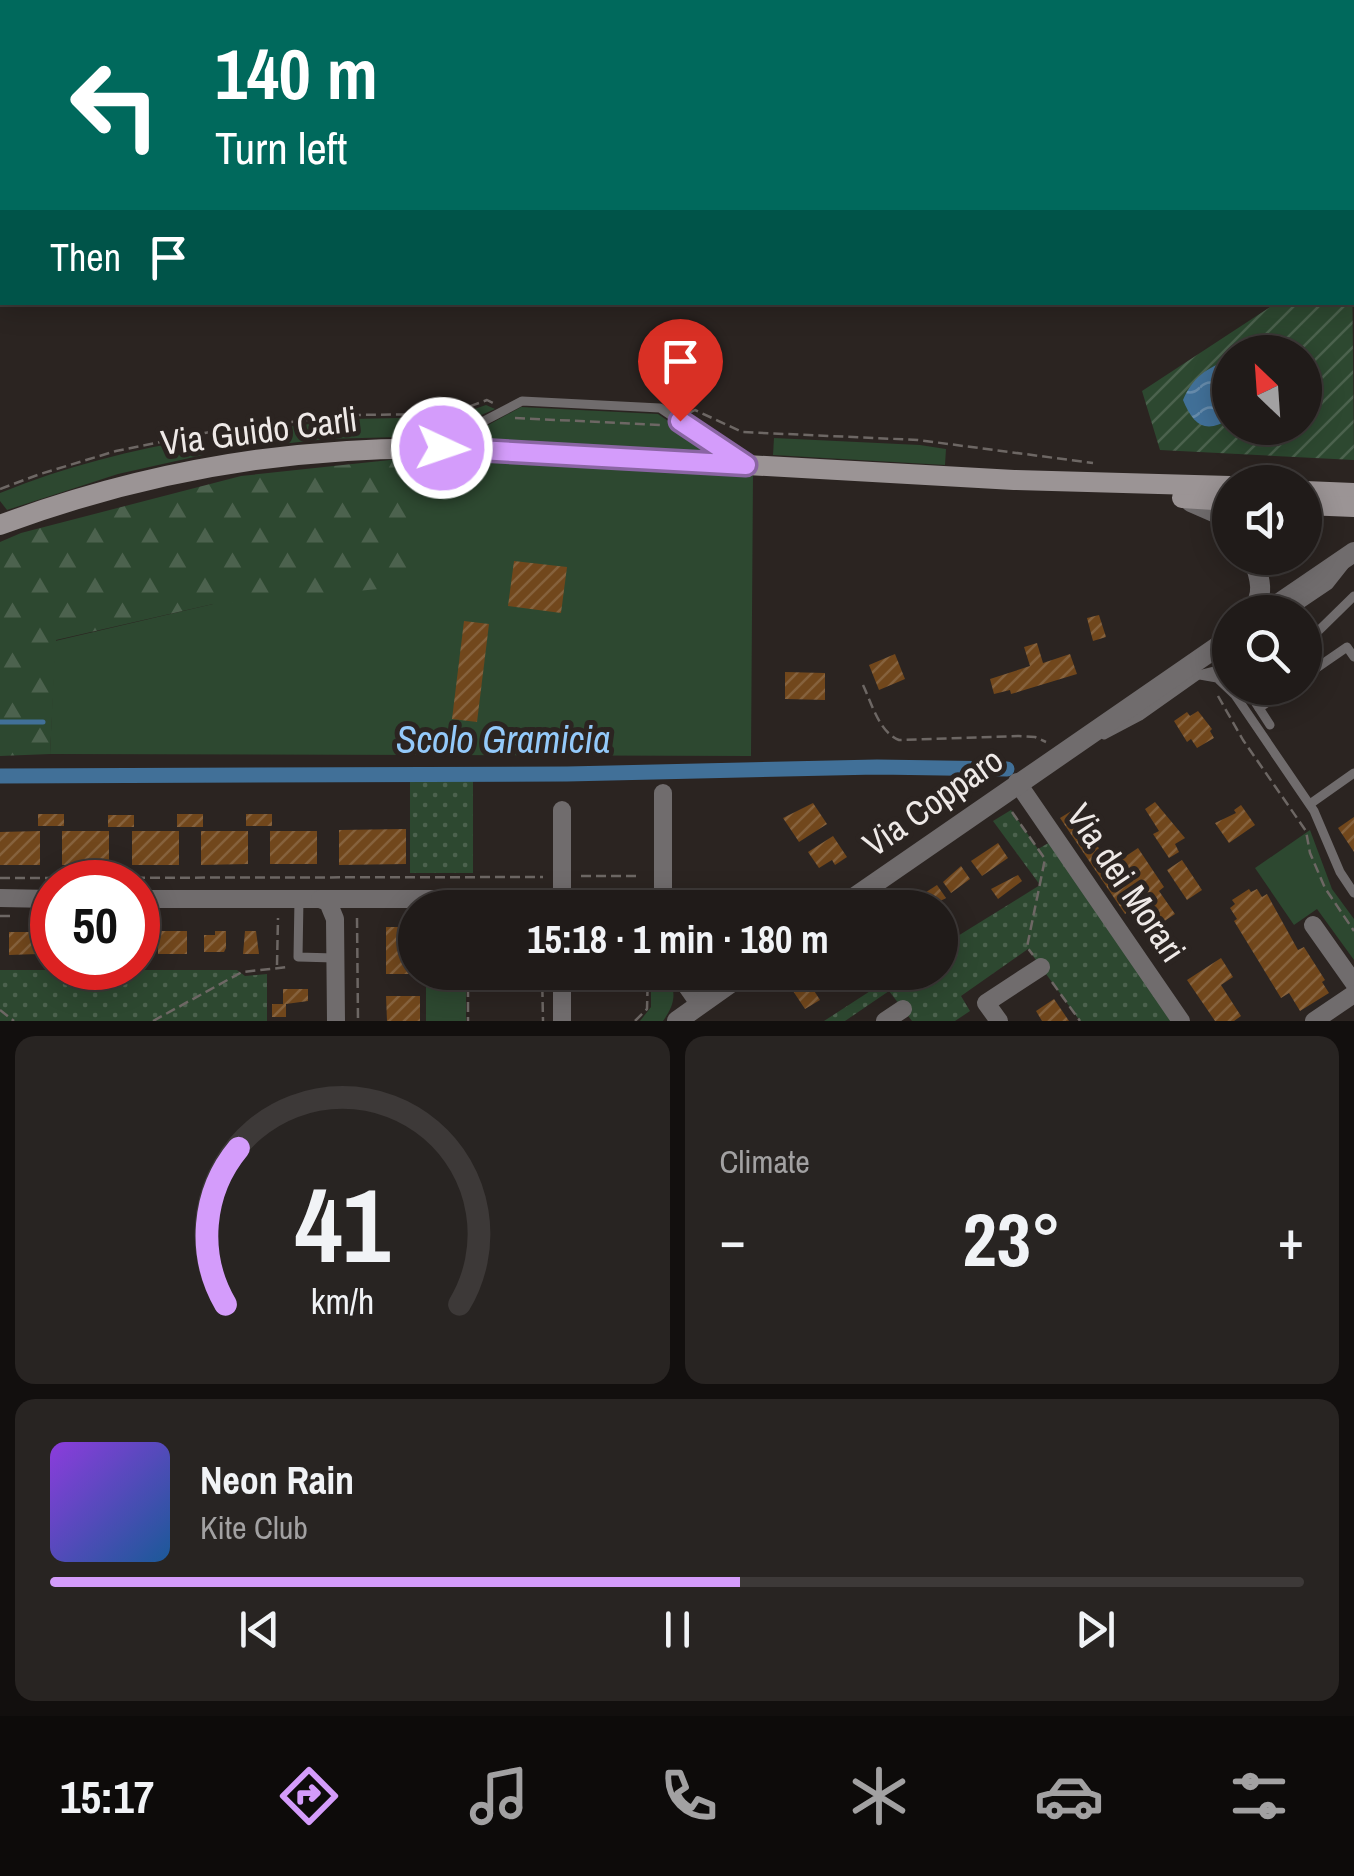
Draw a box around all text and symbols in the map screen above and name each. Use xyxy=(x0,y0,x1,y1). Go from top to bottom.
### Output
text: 140 m xyxy=(215,27,378,121)
icon: left xyxy=(50,40,180,170)
text: Turn left xyxy=(215,117,347,178)
icon: arrive xyxy=(141,230,196,285)
text: Then xyxy=(50,232,121,283)
pin xyxy=(638,319,723,422)
icon: arrive xyxy=(653,334,708,389)
north arrow xyxy=(1212,335,1322,445)
map controls xyxy=(1212,335,1322,705)
street label: Via Guido Carli xyxy=(158,395,360,466)
position arrow xyxy=(390,396,494,500)
button: sound xyxy=(1212,465,1322,575)
button: search xyxy=(1212,595,1322,705)
water label: Scolo Gramicia xyxy=(396,714,610,765)
street label: Via Copparo xyxy=(853,736,1012,867)
street label: Via dei Morari xyxy=(1056,794,1197,971)
speed limit sign: 50 xyxy=(30,860,160,990)
text: 15:18 · 1 min · 180 m xyxy=(527,914,829,965)
text: Climate xyxy=(720,1140,810,1183)
text: 41 xyxy=(295,1154,390,1294)
text: 23° xyxy=(963,1188,1061,1289)
text: − xyxy=(720,1202,746,1276)
text: + xyxy=(1278,1202,1304,1276)
text: km/h xyxy=(310,1277,374,1325)
text: Neon Rain xyxy=(200,1455,354,1506)
text: Kite Club xyxy=(200,1506,308,1549)
icon: previous xyxy=(232,1602,287,1657)
icon: pause xyxy=(650,1602,705,1657)
icon: next xyxy=(1068,1602,1123,1657)
icon: directions xyxy=(274,1761,344,1831)
icon: music xyxy=(464,1761,534,1831)
icon: phone xyxy=(654,1761,724,1831)
icon: climate xyxy=(844,1761,914,1831)
icon: car xyxy=(1034,1761,1104,1831)
icon: filters xyxy=(1224,1761,1294,1831)
text: 15:17 xyxy=(60,1766,154,1827)

